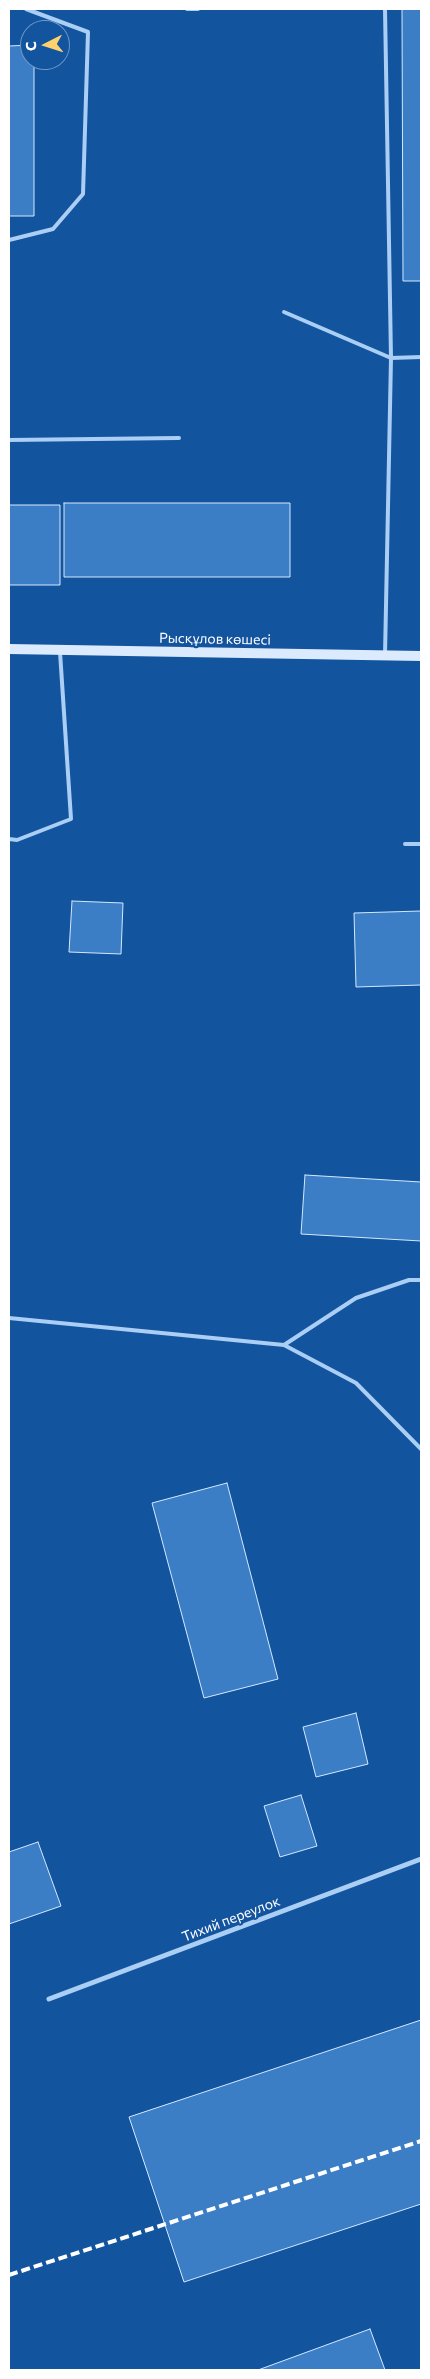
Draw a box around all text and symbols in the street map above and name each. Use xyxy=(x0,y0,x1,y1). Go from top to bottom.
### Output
north arrow xyxy=(20,20,70,70)
text: С xyxy=(22,41,39,52)
street label: Рысқұлов көшесі xyxy=(159,630,271,648)
street label: Тихий переулок xyxy=(180,1893,282,1945)

